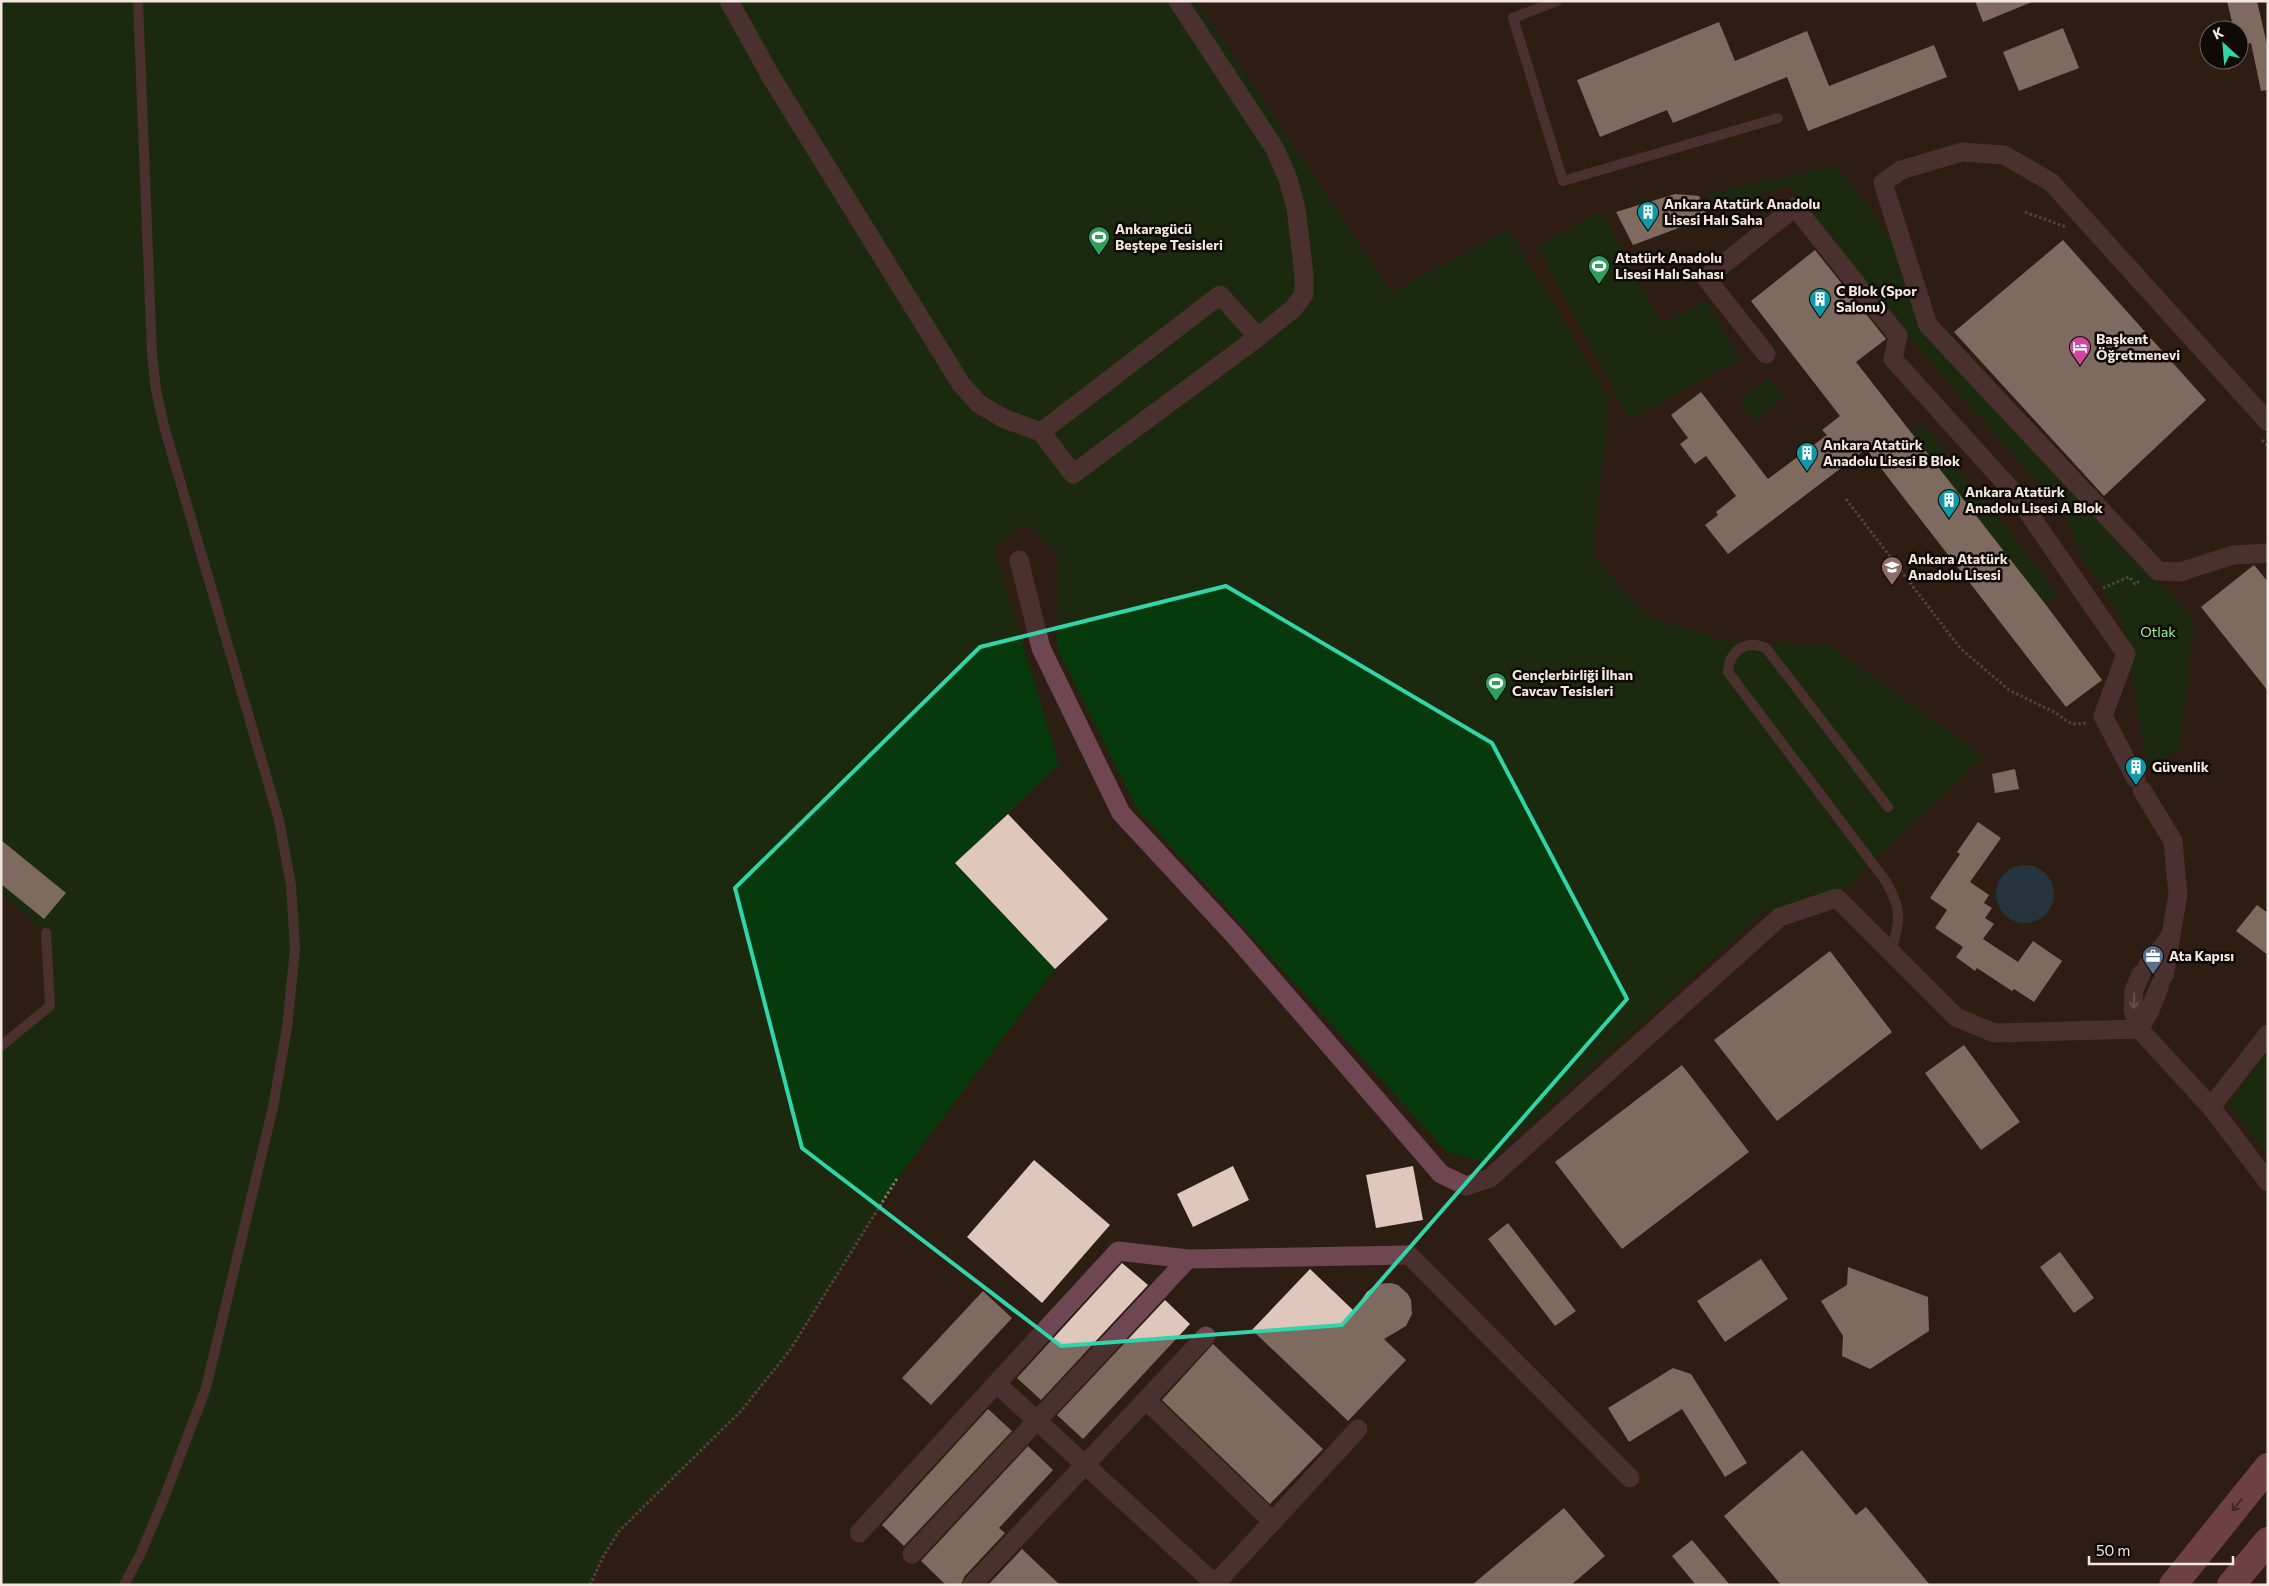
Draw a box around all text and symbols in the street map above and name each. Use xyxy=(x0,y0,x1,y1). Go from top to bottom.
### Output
north arrow xyxy=(2199,20,2249,70)
text: K xyxy=(2210,23,2226,43)
place label: Ankara Atatürk Anadolu Lisesi Halı Saha xyxy=(1664,195,1820,228)
building icon: Ankara Atatürk Anadolu Lisesi Halı Saha xyxy=(1636,200,1660,231)
place label: Ankaragücü Beştepe Tesisleri xyxy=(1115,220,1223,253)
sports icon: Ankaragücü Beştepe Tesisleri xyxy=(1087,225,1111,256)
place label: Atatürk Anadolu Lisesi Halı Sahası xyxy=(1615,249,1724,282)
sports icon: Atatürk Anadolu Lisesi Halı Sahası xyxy=(1587,254,1611,285)
place label: C Blok (Spor Salonu) xyxy=(1836,282,1917,315)
building icon: C Blok (Spor Salonu) xyxy=(1808,287,1832,318)
place label: Başkent Öğretmenevi xyxy=(2096,330,2180,363)
hotel icon: Başkent Öğretmenevi xyxy=(2068,335,2092,366)
place label: Ankara Atatürk Anadolu Lisesi B Blok xyxy=(1823,436,1960,469)
building icon: Ankara Atatürk Anadolu Lisesi B Blok xyxy=(1795,441,1819,472)
place label: Ankara Atatürk Anadolu Lisesi A Blok xyxy=(1965,483,2103,516)
building icon: Ankara Atatürk Anadolu Lisesi A Blok xyxy=(1937,488,1961,519)
place label: Ankara Atatürk Anadolu Lisesi xyxy=(1908,550,2008,583)
school or university icon: Ankara Atatürk Anadolu Lisesi xyxy=(1880,555,1904,586)
park label: Otlak xyxy=(2140,623,2176,640)
place label: Gençlerbirliği İlhan Cavcav Tesisleri xyxy=(1512,666,1633,699)
sports icon: Gençlerbirliği İlhan Cavcav Tesisleri xyxy=(1484,671,1508,702)
building icon: Güvenlik xyxy=(2124,755,2148,786)
place label: Güvenlik xyxy=(2152,758,2209,775)
office icon: Ata Kapısı xyxy=(2141,944,2165,975)
place label: Ata Kapısı xyxy=(2169,947,2234,964)
one-way arrow xyxy=(2129,993,2138,1009)
one-way arrow xyxy=(2232,1498,2243,1511)
scale bar xyxy=(2089,1534,2233,1566)
text: 50 m xyxy=(2096,1541,2130,1559)

